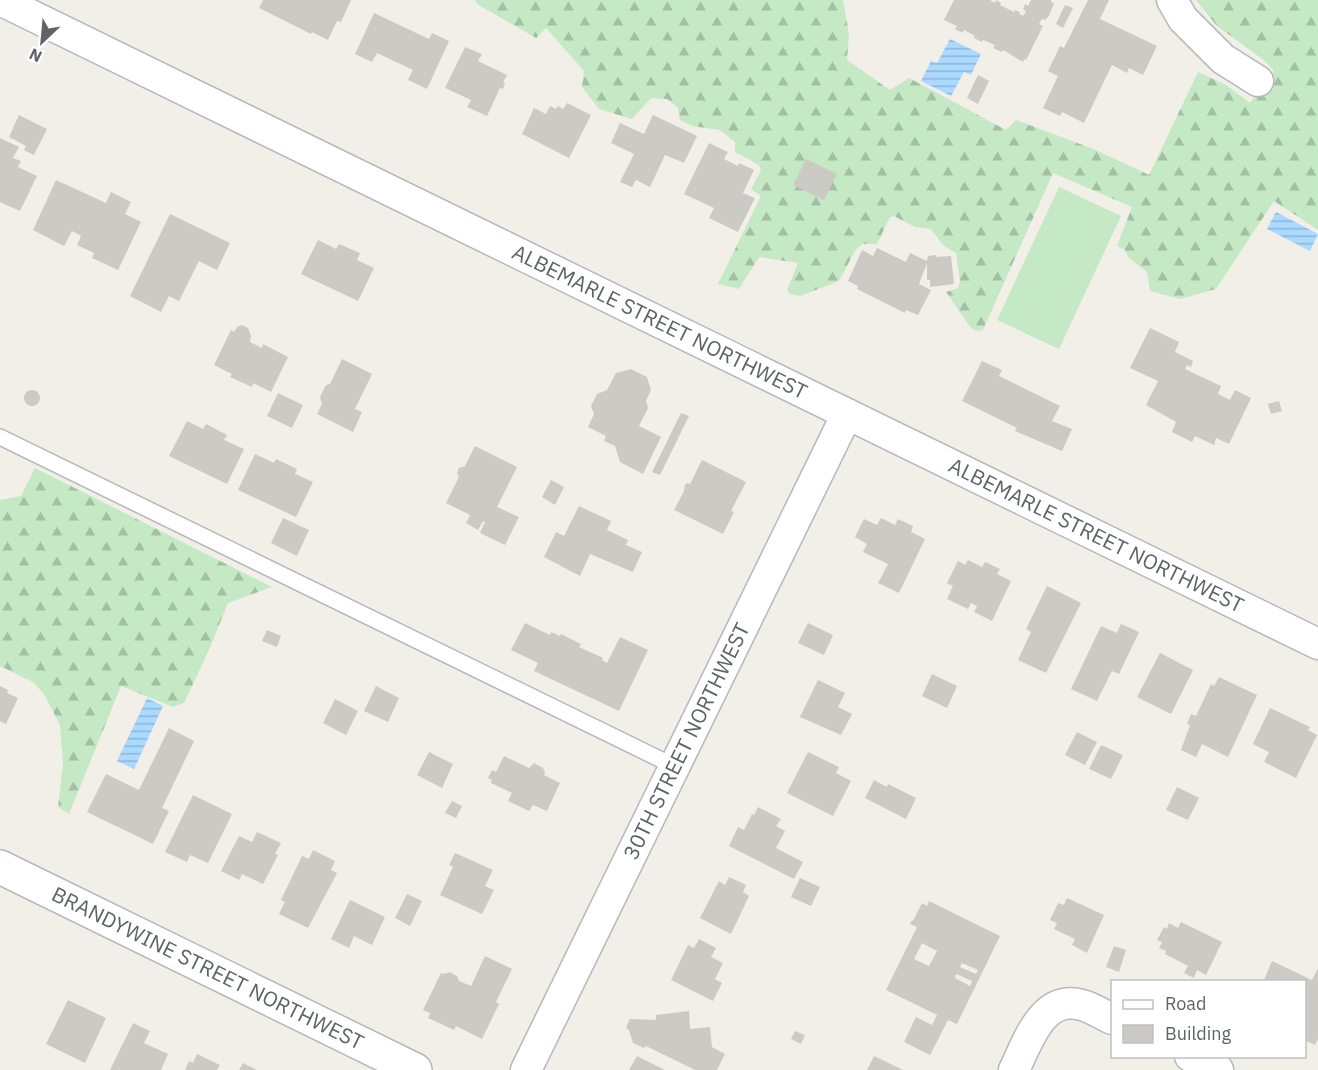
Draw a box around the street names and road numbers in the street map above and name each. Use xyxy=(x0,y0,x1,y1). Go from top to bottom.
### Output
street label: ALBEMARLE STREET NORTHWEST xyxy=(508,237,812,405)
street label: ALBEMARLE STREET NORTHWEST xyxy=(944,451,1249,619)
street label: 30TH STREET NORTHWEST xyxy=(616,618,756,864)
street label: BRANDYWINE STREET NORTHWEST xyxy=(47,879,369,1056)

